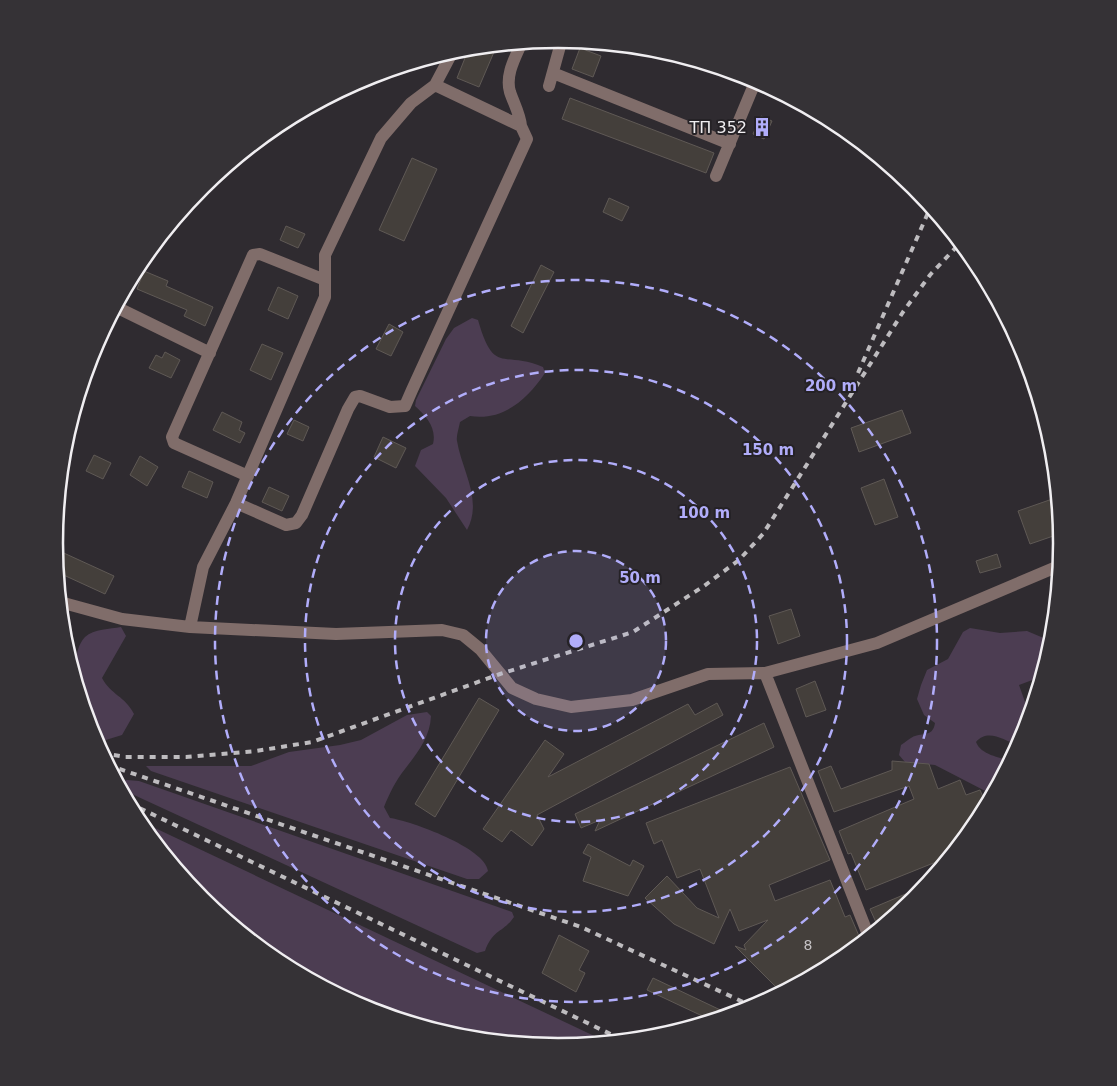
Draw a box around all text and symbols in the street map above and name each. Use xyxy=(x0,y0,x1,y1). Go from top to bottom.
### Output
building icon: ТП 352 xyxy=(751,116,773,138)
place label: ТП 352 xyxy=(689,118,747,137)
text: 200 m xyxy=(805,377,857,395)
text: 150 m xyxy=(742,441,794,459)
text: 100 m xyxy=(678,504,730,522)
text: 50 m xyxy=(619,569,661,587)
centre of rings xyxy=(567,632,585,650)
house number: 8 xyxy=(804,937,812,953)

